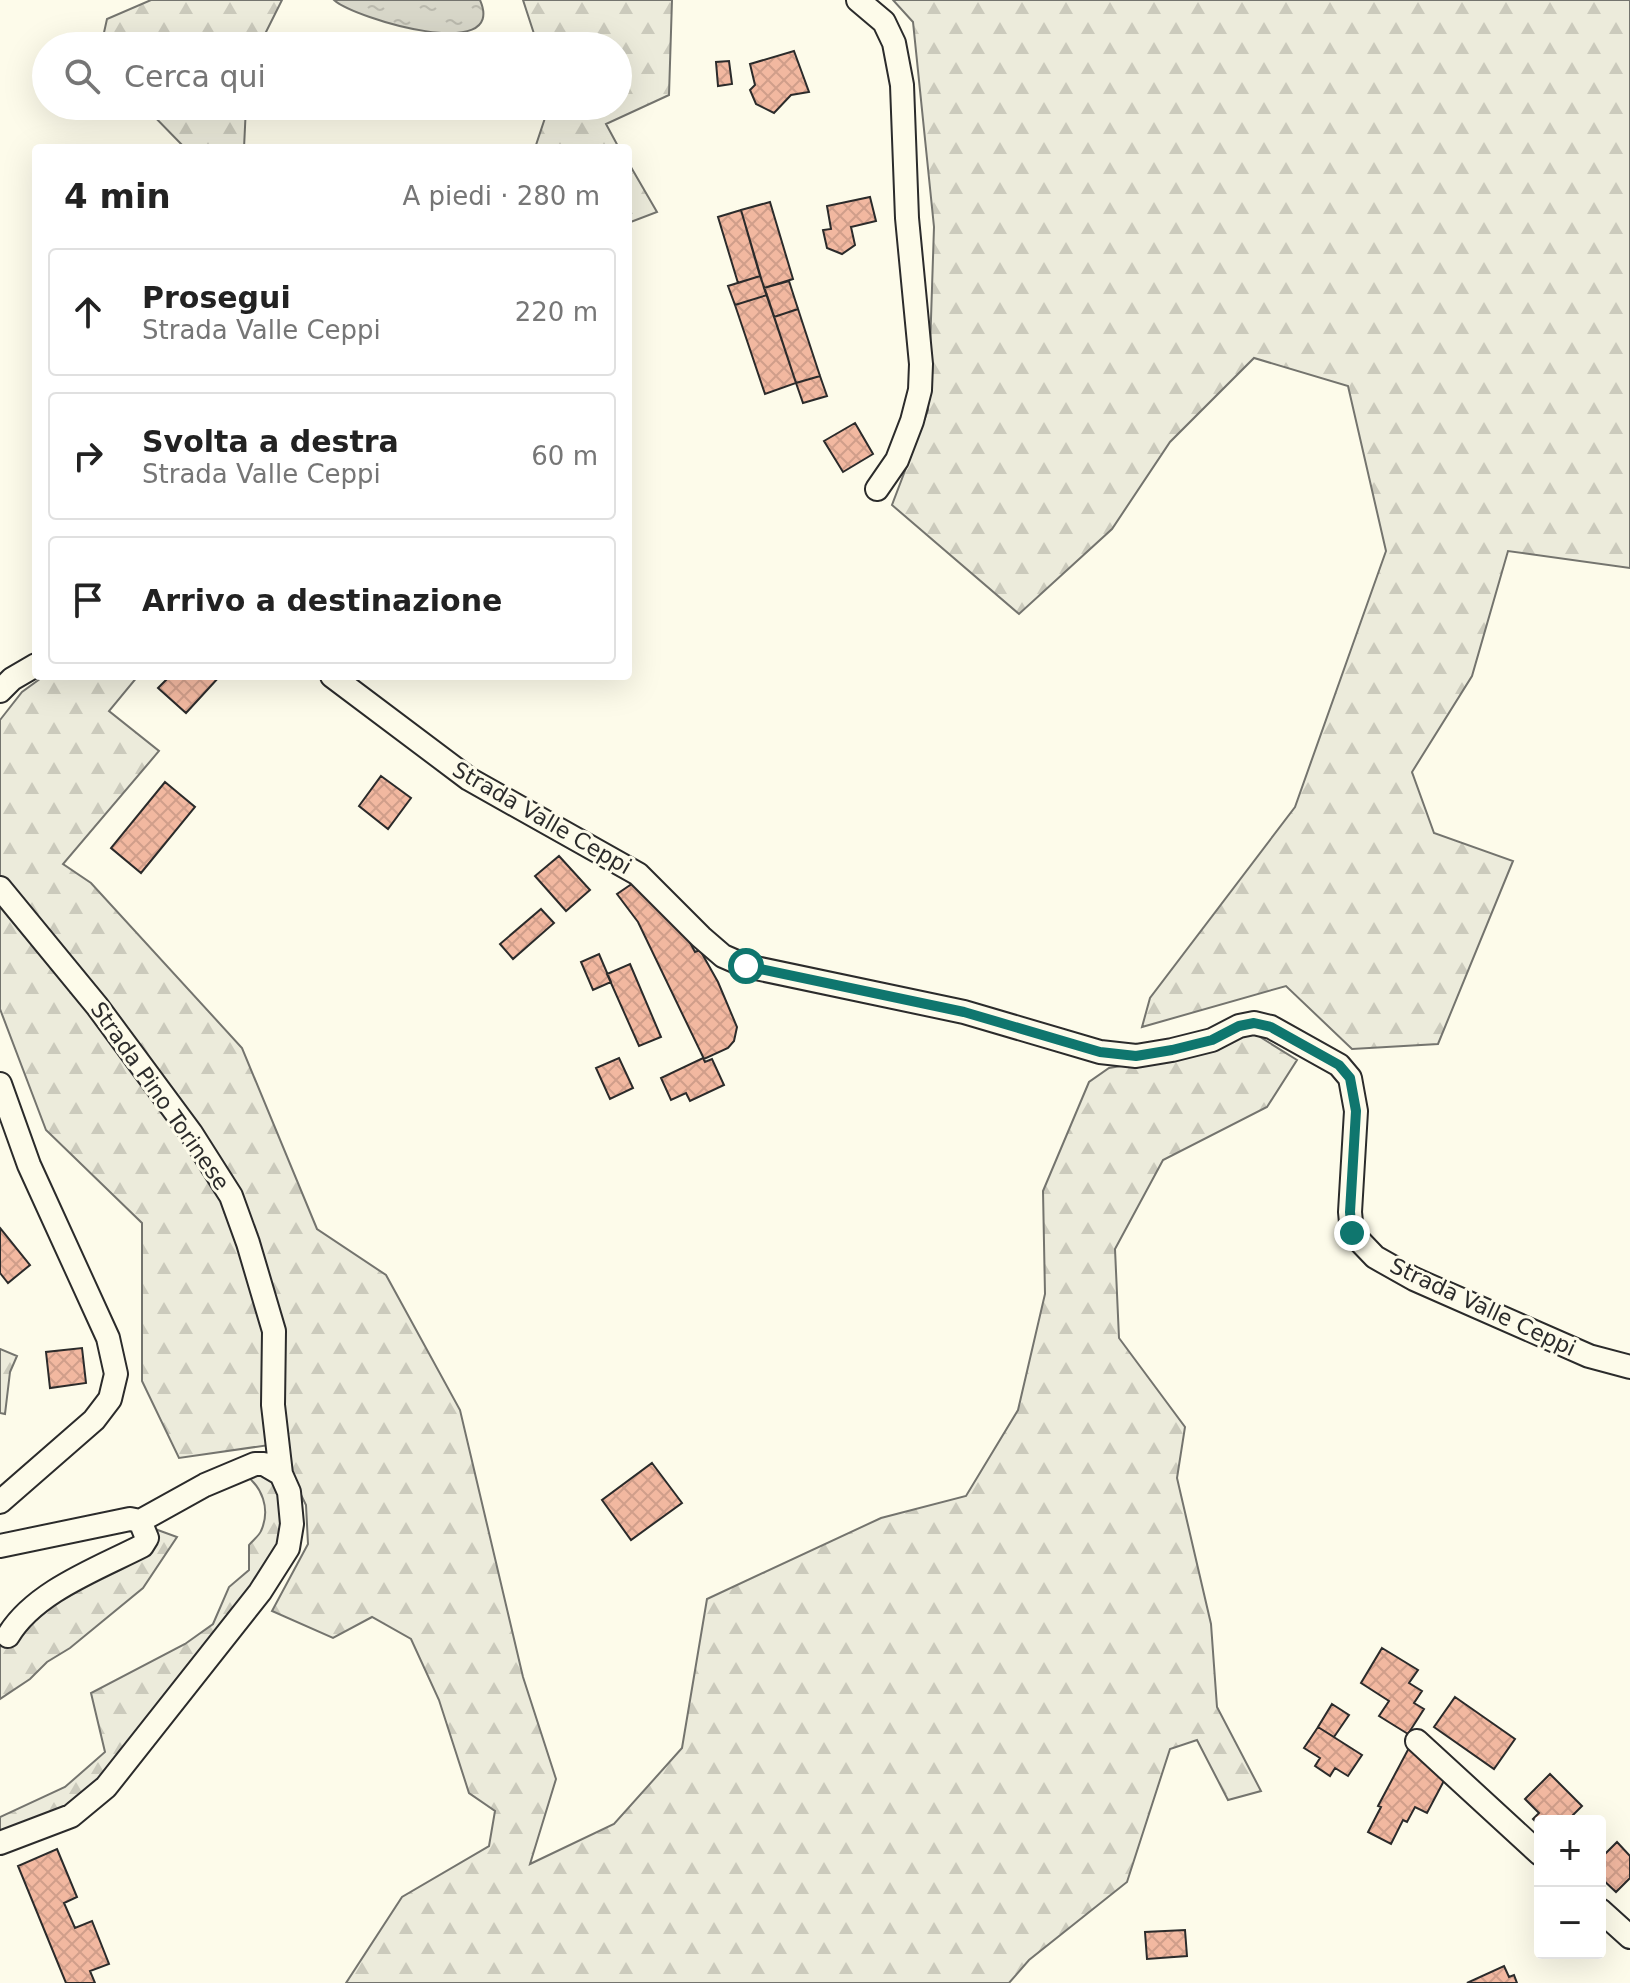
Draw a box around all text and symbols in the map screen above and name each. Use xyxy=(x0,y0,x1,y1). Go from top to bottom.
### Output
search box xyxy=(32,32,632,120)
icon: search xyxy=(60,54,104,98)
text: Cerca qui xyxy=(124,59,266,94)
text: 4 min xyxy=(64,176,171,216)
text: A piedi · 280 m xyxy=(402,181,600,211)
text: Prosegui xyxy=(142,280,291,315)
icon: ahead xyxy=(66,290,110,334)
text: 220 m xyxy=(515,297,598,327)
text: Strada Valle Ceppi xyxy=(142,315,381,345)
text: Svolta a destra xyxy=(142,424,399,459)
icon: right xyxy=(66,434,110,478)
text: 60 m xyxy=(531,441,598,471)
text: Strada Valle Ceppi xyxy=(142,459,381,489)
icon: arrive xyxy=(66,578,110,622)
text: Arrivo a destinazione xyxy=(142,583,502,618)
street label: Strada Valle Ceppi xyxy=(448,757,636,879)
route start xyxy=(728,948,764,984)
street label: Strada Pino Torinese xyxy=(86,997,234,1195)
route end xyxy=(1334,1215,1370,1251)
street label: Strada Valle Ceppi xyxy=(1386,1253,1580,1361)
map controls xyxy=(1534,1815,1606,1959)
button: + xyxy=(1534,1815,1606,1887)
button: − xyxy=(1534,1887,1606,1959)

